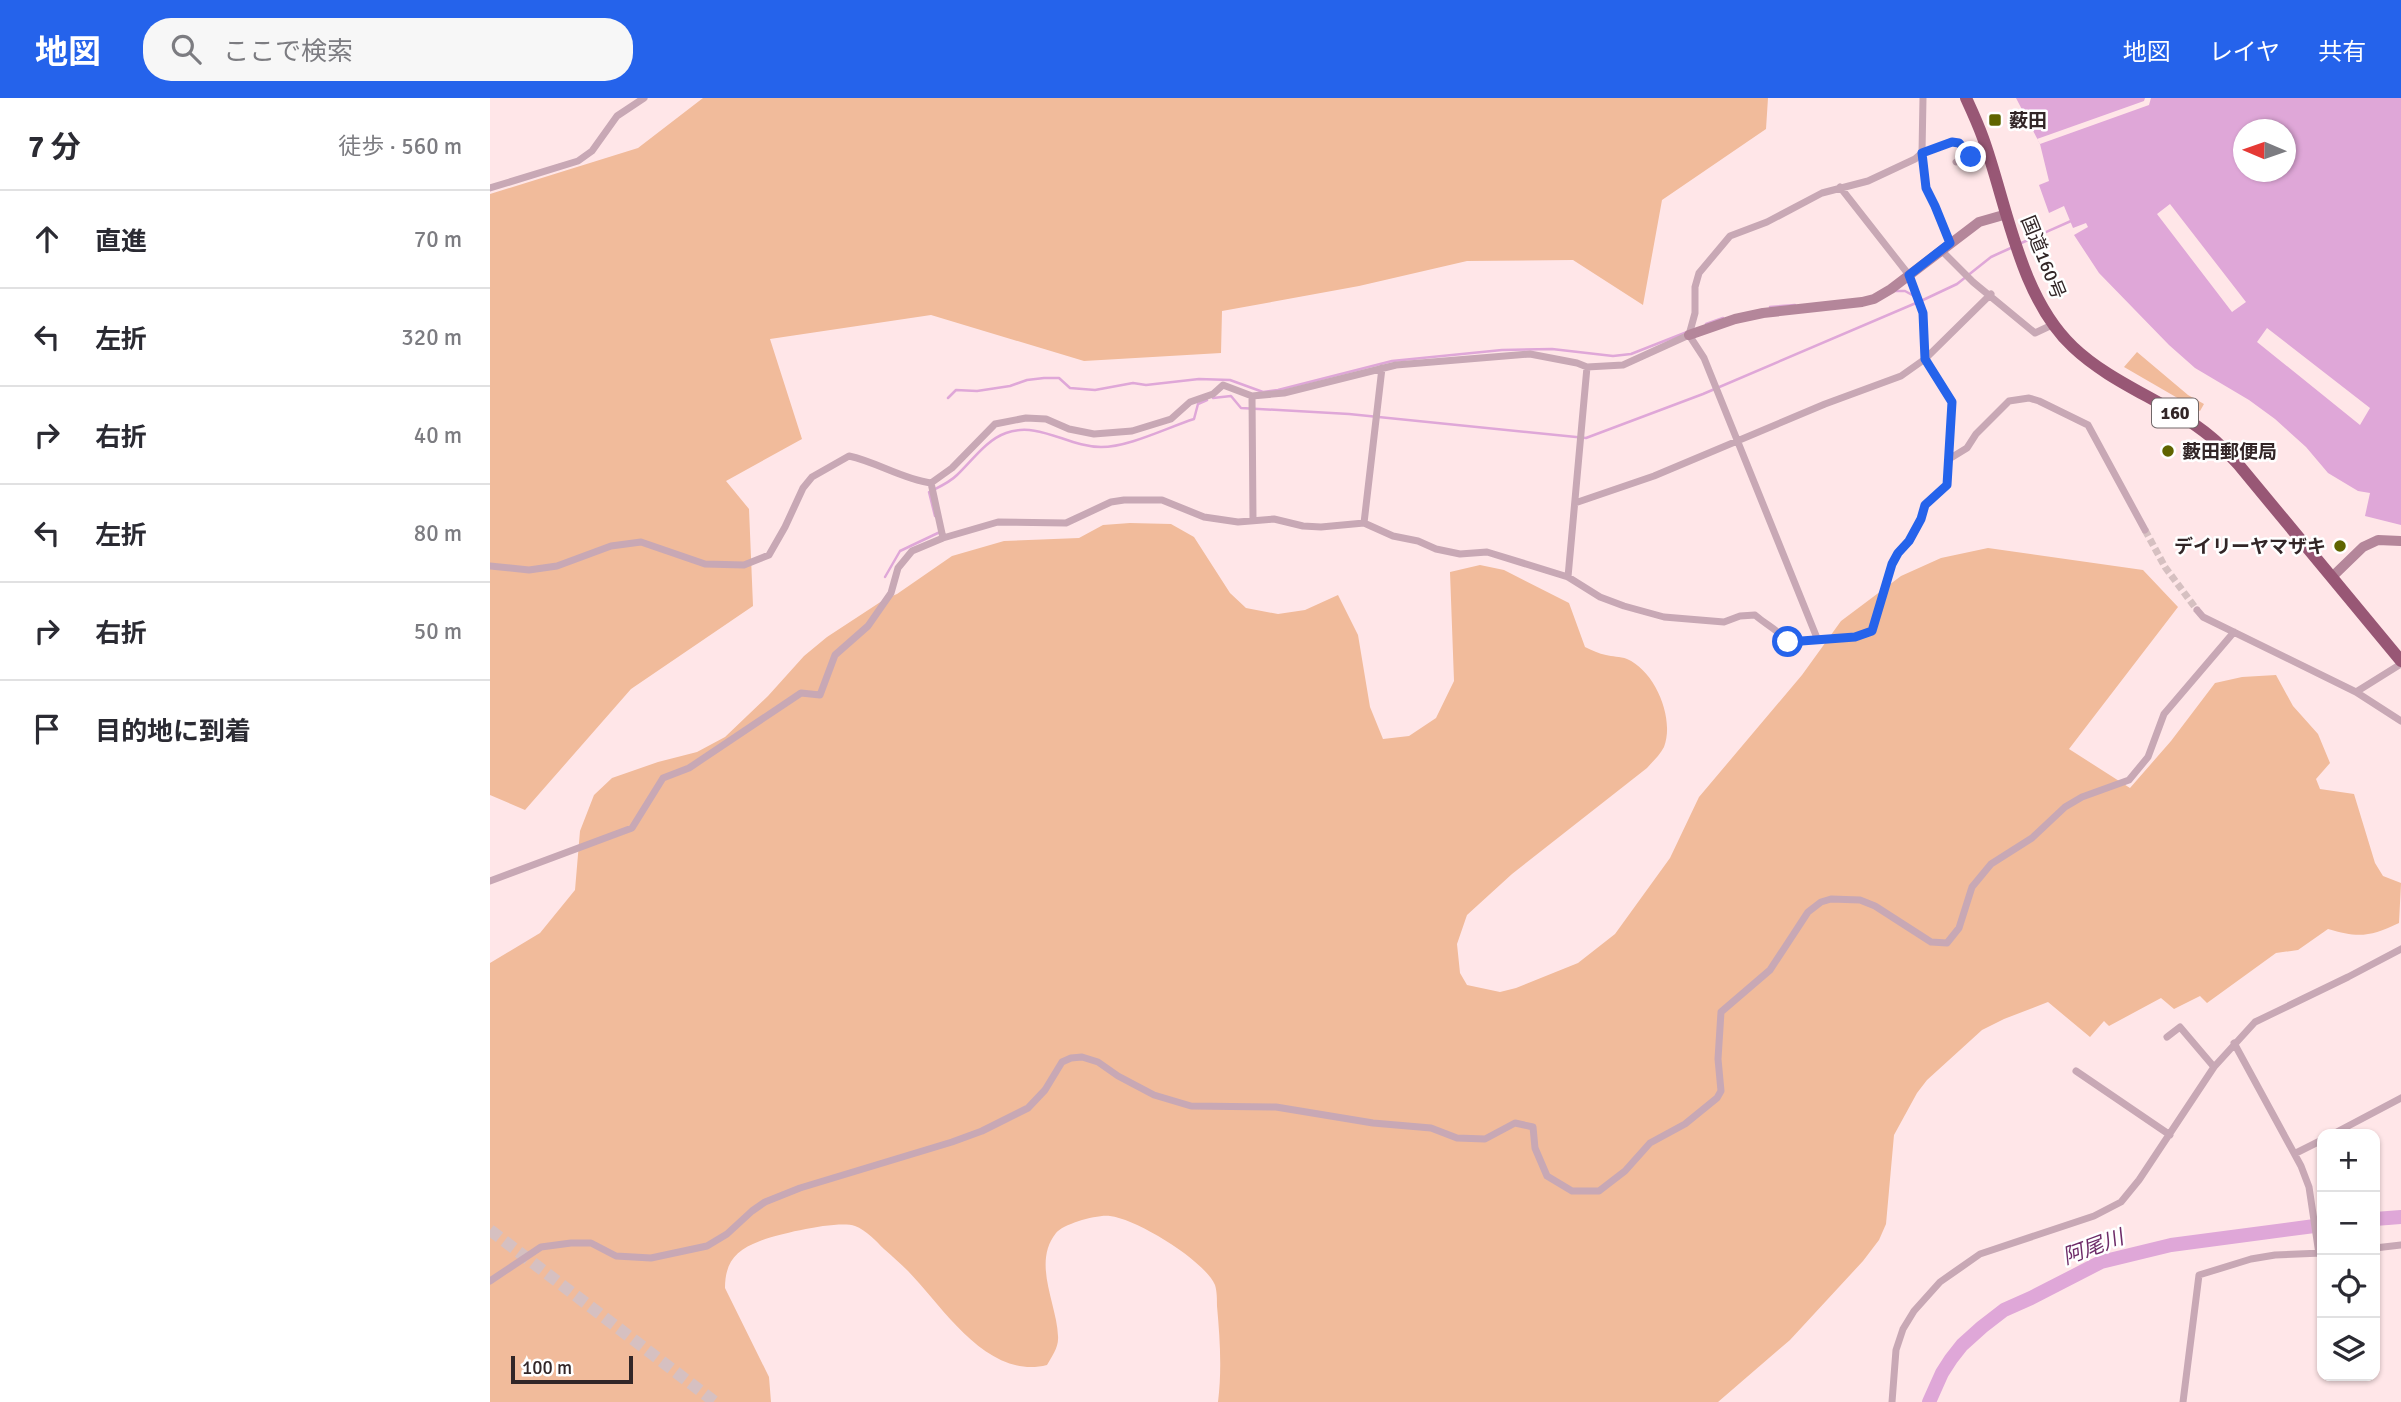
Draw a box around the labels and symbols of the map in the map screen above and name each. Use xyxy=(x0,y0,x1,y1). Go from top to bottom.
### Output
place label: 薮田 xyxy=(2009,109,2047,133)
marker: 薮田 xyxy=(1987,112,2003,128)
north arrow xyxy=(2233,119,2296,182)
route end xyxy=(1955,141,1986,172)
street label: 国道160号 xyxy=(2016,212,2071,303)
road number: 160 xyxy=(2152,398,2198,428)
place label: 藪田郵便局 xyxy=(2182,440,2277,464)
marker: 藪田郵便局 xyxy=(2160,443,2176,459)
place label: デイリーヤマザキ xyxy=(2174,535,2326,559)
marker: デイリーヤマザキ xyxy=(2332,538,2348,554)
route start xyxy=(1772,626,1803,657)
water label: 阿尾川 xyxy=(2059,1223,2129,1270)
scale bar xyxy=(511,1353,634,1385)

